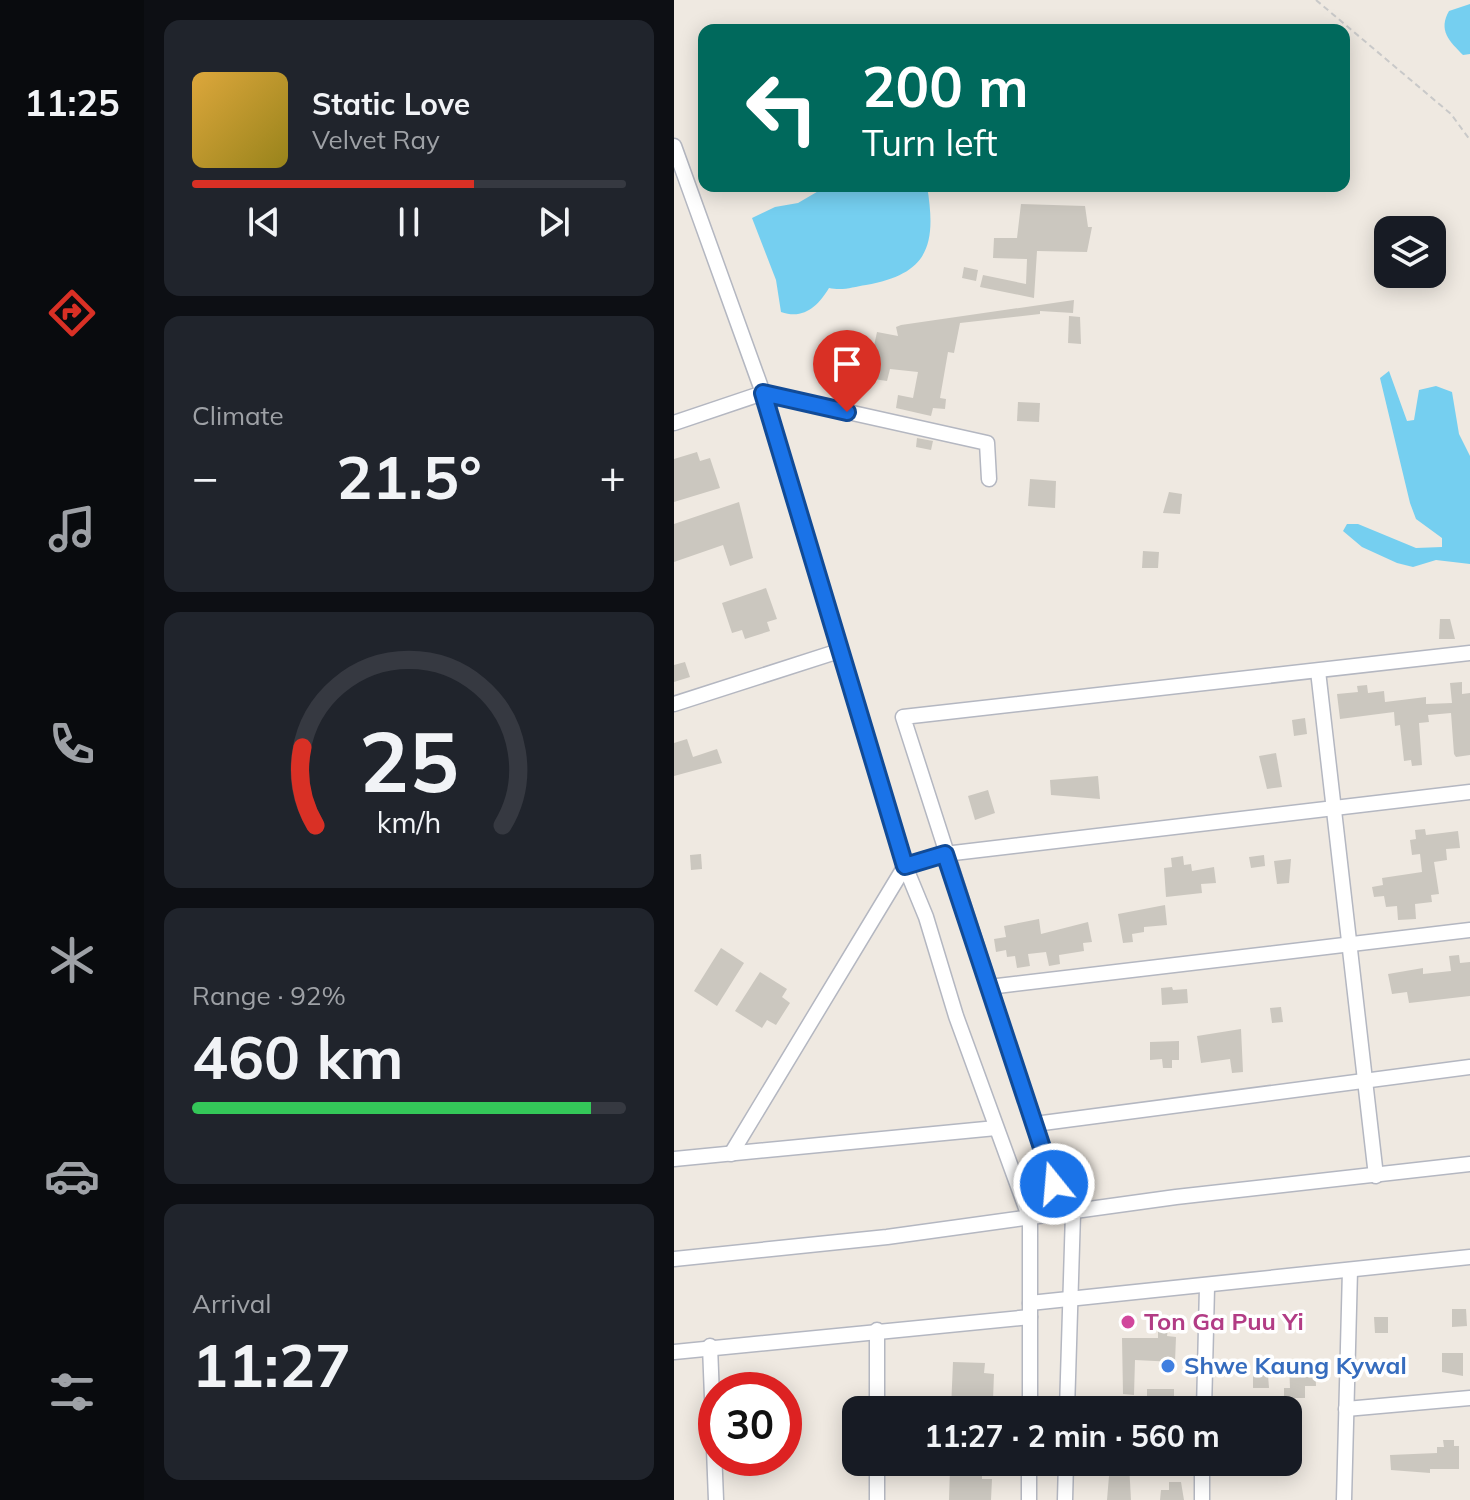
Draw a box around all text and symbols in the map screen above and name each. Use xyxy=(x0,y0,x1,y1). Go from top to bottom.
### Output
text: 200 m xyxy=(862,51,1029,121)
icon: left xyxy=(730,56,834,160)
text: 11:25 xyxy=(24,80,120,125)
text: Static Love xyxy=(312,85,470,123)
text: Turn left xyxy=(862,120,998,165)
text: Velvet Ray xyxy=(312,123,440,156)
icon: previous xyxy=(242,200,286,244)
icon: pause xyxy=(387,200,431,244)
icon: next xyxy=(532,200,576,244)
map controls xyxy=(1374,216,1446,288)
button: layers xyxy=(1374,216,1446,288)
icon: directions xyxy=(44,285,100,341)
pin xyxy=(813,330,881,412)
icon: arrive xyxy=(825,342,869,386)
text: Climate xyxy=(192,399,284,432)
text: 21.5° xyxy=(336,439,482,514)
text: − xyxy=(192,449,218,504)
text: + xyxy=(600,449,626,504)
icon: music xyxy=(44,501,100,557)
text: 25 xyxy=(359,708,459,813)
icon: phone xyxy=(44,716,100,772)
text: km/h xyxy=(377,804,441,840)
icon: climate xyxy=(44,932,100,988)
text: Range · 92% xyxy=(192,979,346,1012)
text: 460 km xyxy=(192,1019,404,1094)
position arrow xyxy=(1012,1142,1096,1226)
icon: car xyxy=(44,1148,100,1204)
text: Arrival xyxy=(192,1287,272,1320)
place label: Ton Ga Puu Yi xyxy=(1144,1306,1304,1336)
marker: Ton Ga Puu Yi xyxy=(1119,1313,1137,1331)
text: 11:27 xyxy=(192,1327,351,1402)
place label: Shwe Kaung Kywal xyxy=(1184,1350,1407,1380)
marker: Shwe Kaung Kywal xyxy=(1159,1357,1177,1375)
icon: filters xyxy=(44,1364,100,1420)
speed limit sign: 30 xyxy=(698,1372,802,1476)
text: 11:27 · 2 min · 560 m xyxy=(924,1417,1220,1455)

